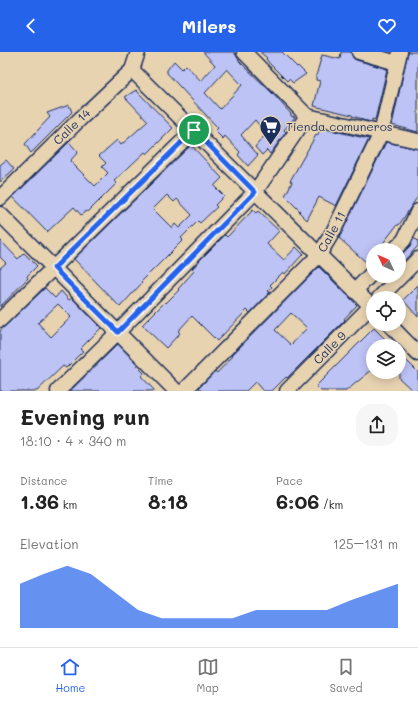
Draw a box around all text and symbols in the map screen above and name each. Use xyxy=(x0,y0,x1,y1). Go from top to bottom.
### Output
text: Milers xyxy=(182,14,236,38)
icon: back xyxy=(20,15,42,37)
icon: heart xyxy=(376,15,398,37)
street label: Calle 14 xyxy=(49,105,93,148)
pin xyxy=(177,113,211,147)
supermarket icon: Tienda comuneros xyxy=(257,114,283,147)
place label: Tienda comuneros xyxy=(286,118,393,134)
icon: arrive xyxy=(183,119,205,141)
street label: Calle 11 xyxy=(313,208,349,255)
north arrow xyxy=(366,243,406,283)
map controls xyxy=(366,243,406,379)
button: locate xyxy=(366,291,406,331)
street label: Calle 9 xyxy=(309,327,349,367)
button: layers xyxy=(366,339,406,379)
text: Evening run xyxy=(20,402,150,431)
button: share xyxy=(356,404,398,446)
text: 18:10 · 4 × 340 m xyxy=(20,432,126,449)
text: Distance xyxy=(20,473,67,488)
text: Time xyxy=(148,473,173,488)
text: Pace xyxy=(276,473,303,488)
text: 1.36 xyxy=(20,488,59,514)
text: 8:18 xyxy=(148,488,188,514)
text: 6:06 xyxy=(276,488,319,514)
text: km xyxy=(59,497,77,512)
text: /km xyxy=(319,497,343,512)
text: Elevation xyxy=(20,535,78,552)
text: 125–131 m xyxy=(333,535,398,552)
tab: Home xyxy=(55,656,85,695)
tab: Map xyxy=(196,656,219,695)
tab: Saved xyxy=(330,656,362,695)

